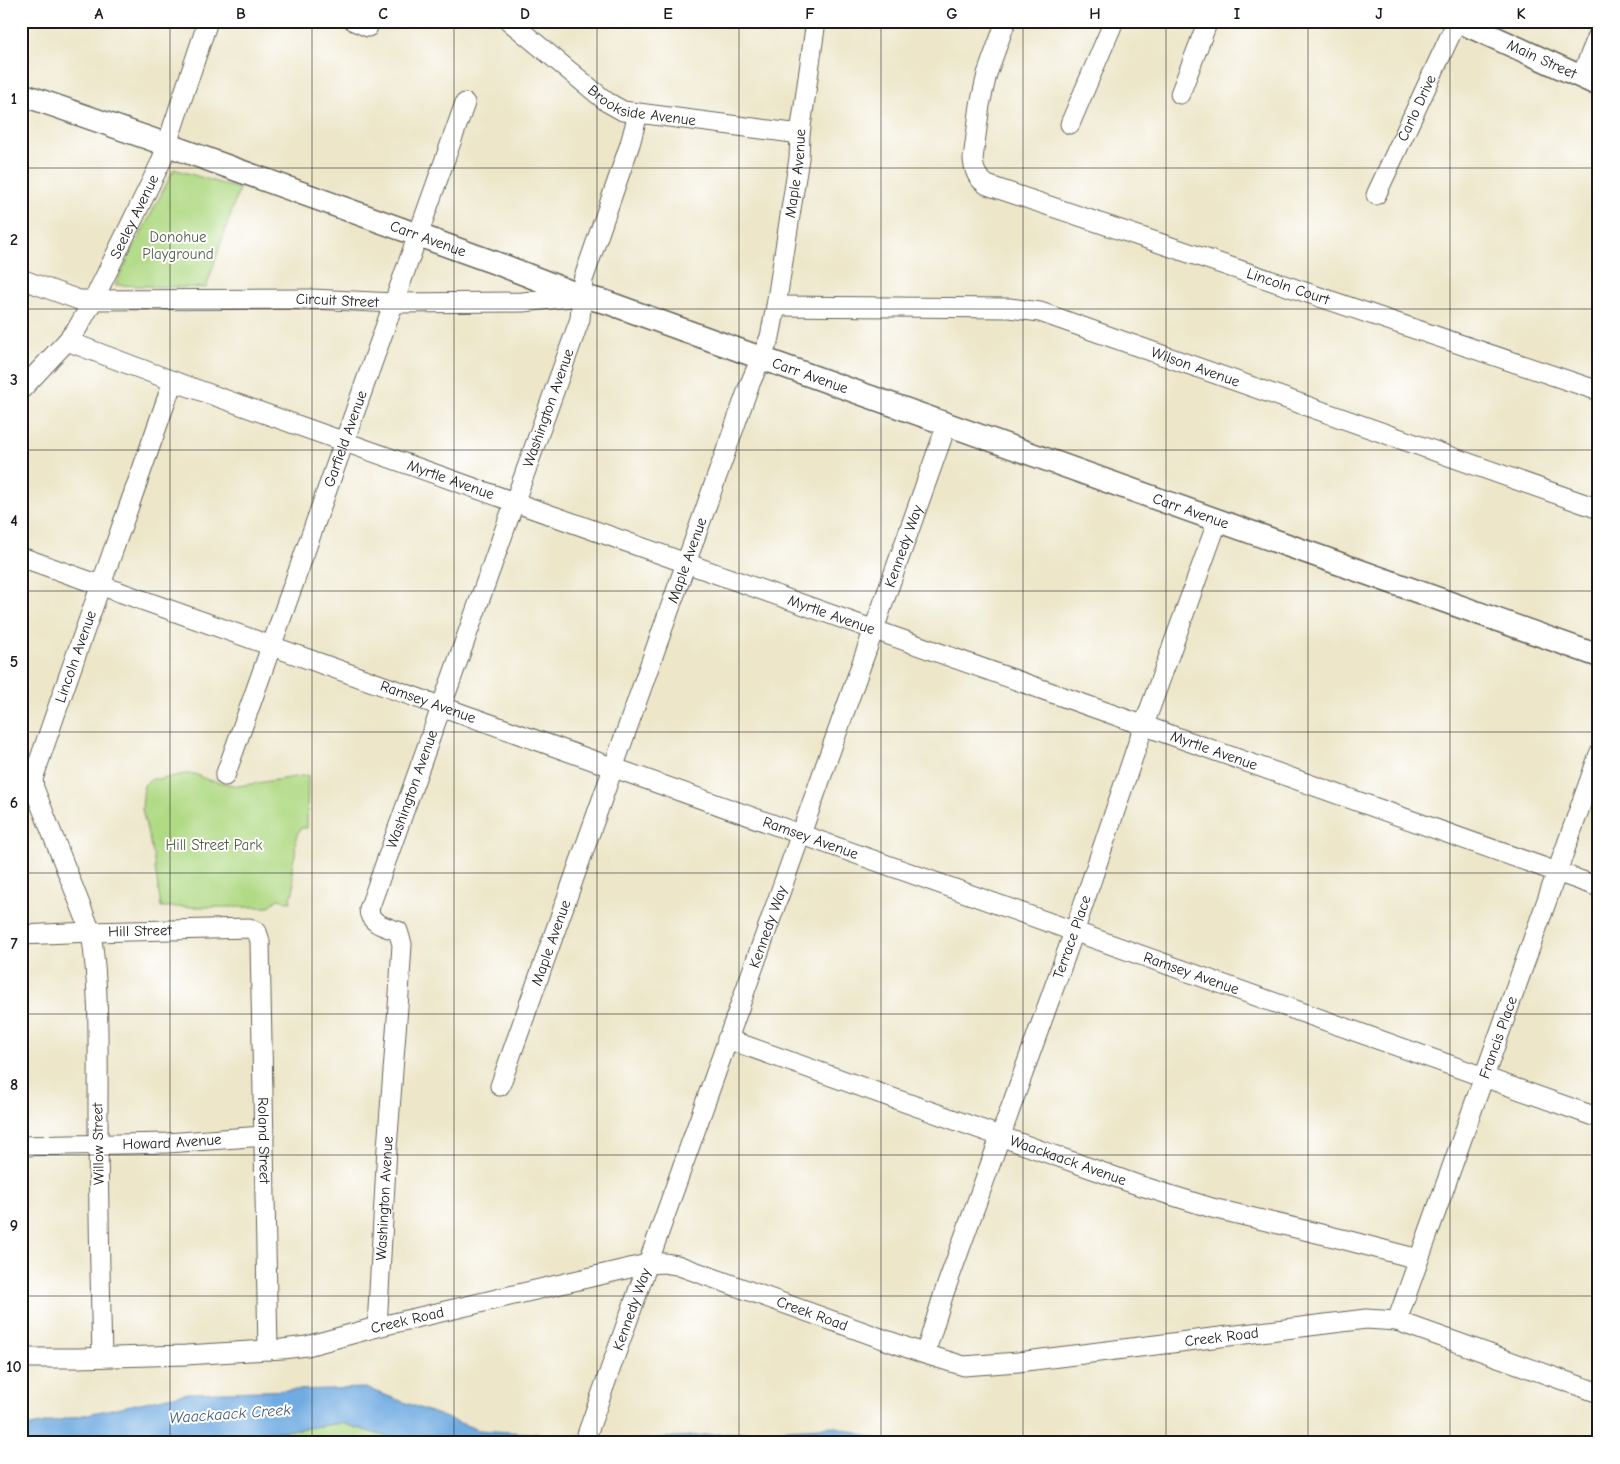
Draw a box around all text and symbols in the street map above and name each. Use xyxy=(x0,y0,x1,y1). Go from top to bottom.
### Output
text: A xyxy=(95,5,104,23)
text: B xyxy=(236,5,246,23)
text: C xyxy=(378,5,388,23)
text: D xyxy=(520,5,530,23)
text: E xyxy=(663,5,673,23)
text: F xyxy=(805,5,815,23)
text: G xyxy=(946,5,958,23)
text: H xyxy=(1089,5,1101,23)
text: I xyxy=(1234,5,1240,23)
text: J xyxy=(1375,5,1383,23)
text: K xyxy=(1516,5,1526,23)
street label: Main Street xyxy=(1504,35,1580,83)
street label: Carlo Drive xyxy=(1393,71,1440,144)
street label: Brookside Avenue xyxy=(584,81,698,129)
text: 1 xyxy=(11,90,17,108)
street label: Maple Avenue xyxy=(781,127,810,219)
street label: Seeley Avenue xyxy=(106,171,163,262)
street label: Carr Avenue xyxy=(388,217,469,261)
park label: Donohue Playground xyxy=(142,228,214,263)
text: 2 xyxy=(10,231,18,249)
street label: Lincoln Court xyxy=(1244,264,1332,309)
street label: Circuit Street xyxy=(296,290,380,311)
street label: Wilson Avenue xyxy=(1149,343,1243,391)
street label: Washington Avenue xyxy=(519,346,578,470)
street label: Carr Avenue xyxy=(770,354,851,397)
text: 3 xyxy=(10,371,18,389)
street label: Garfield Avenue xyxy=(320,387,371,490)
street label: Myrtle Avenue xyxy=(405,456,497,503)
street label: Carr Avenue xyxy=(1150,489,1232,533)
street label: Kennedy Way xyxy=(881,502,927,590)
text: 4 xyxy=(10,512,18,530)
street label: Maple Avenue xyxy=(663,514,711,606)
street label: Myrtle Avenue xyxy=(786,591,878,639)
street label: Lincoln Avenue xyxy=(51,607,100,705)
text: 5 xyxy=(10,653,18,671)
street label: Ramsey Avenue xyxy=(378,676,479,727)
street label: Washington Avenue xyxy=(382,727,441,851)
street label: Myrtle Avenue xyxy=(1168,727,1260,774)
text: 6 xyxy=(10,794,18,812)
street label: Ramsey Avenue xyxy=(760,812,861,863)
park label: Hill Street Park xyxy=(165,836,263,854)
street label: Kennedy Way xyxy=(745,883,791,970)
street label: Terrace Place xyxy=(1049,892,1095,981)
street label: Maple Avenue xyxy=(527,897,575,988)
street label: Hill Street xyxy=(108,921,173,941)
text: 7 xyxy=(10,935,18,953)
street label: Ramsey Avenue xyxy=(1141,948,1242,998)
street label: Francis Place xyxy=(1475,993,1521,1081)
text: 8 xyxy=(10,1076,18,1094)
street label: Roland Street xyxy=(254,1097,274,1185)
street label: Willow Street xyxy=(88,1102,108,1185)
street label: Howard Avenue xyxy=(122,1130,223,1153)
street label: Waackaack Avenue xyxy=(1007,1131,1129,1189)
street label: Washington Avenue xyxy=(372,1135,397,1261)
text: 9 xyxy=(10,1217,18,1235)
street label: Kennedy Way xyxy=(609,1265,655,1353)
street label: Creek Road xyxy=(774,1292,850,1335)
street label: Creek Road xyxy=(369,1303,446,1337)
street label: Creek Road xyxy=(1184,1323,1260,1350)
text: 10 xyxy=(6,1358,22,1376)
water label: Waackaack Creek xyxy=(168,1401,292,1427)

